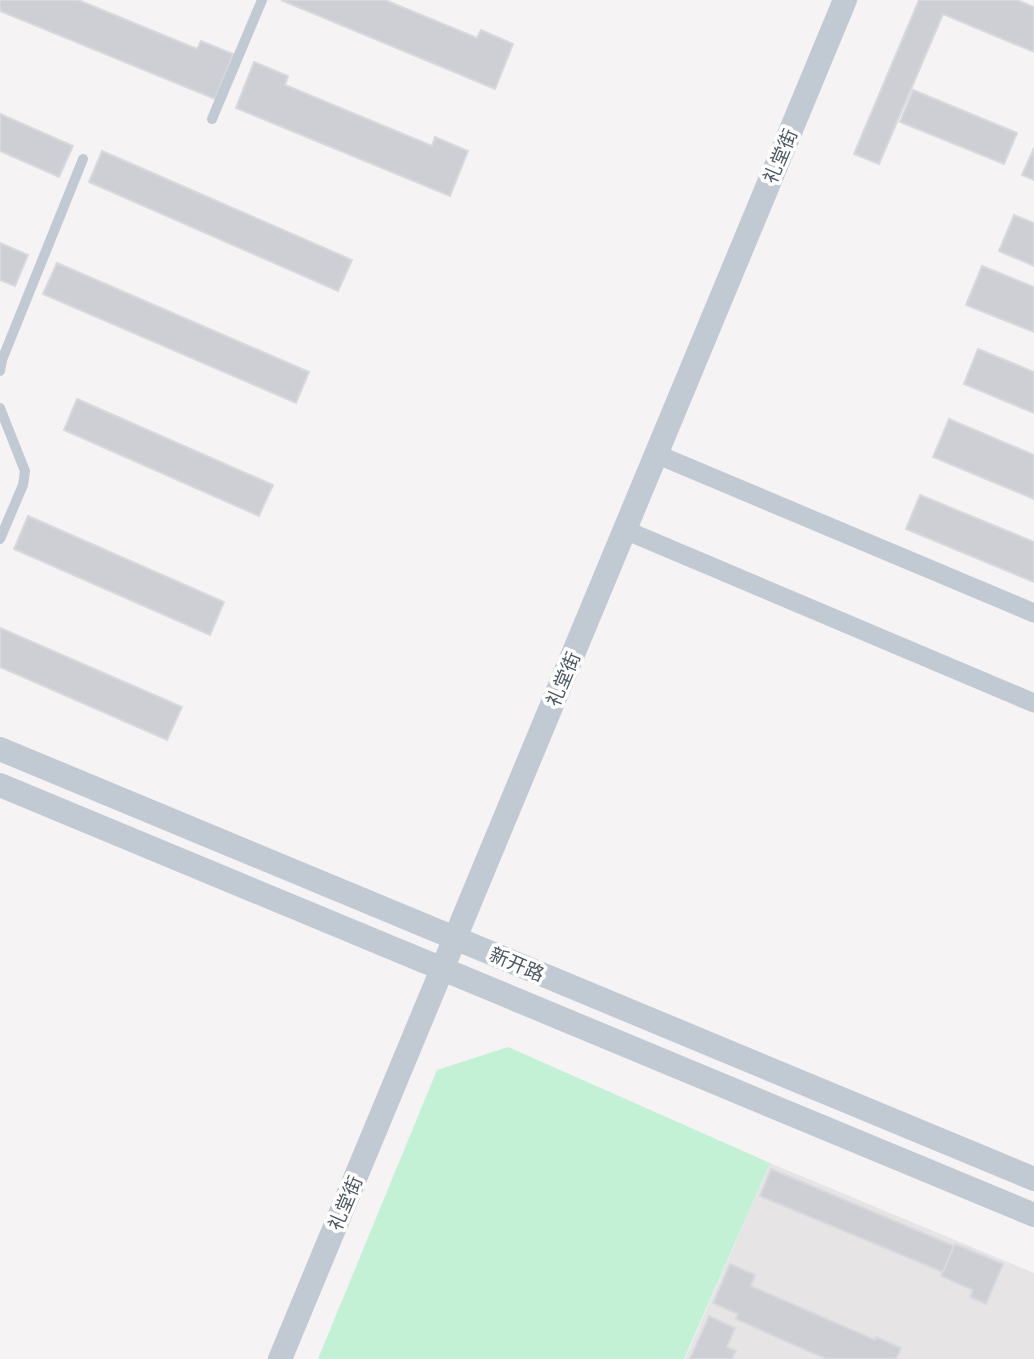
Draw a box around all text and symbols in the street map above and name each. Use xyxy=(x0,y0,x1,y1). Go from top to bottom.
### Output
street label: 礼堂街 xyxy=(760,126,801,187)
street label: 礼堂街 xyxy=(543,649,584,710)
street label: 新开路 xyxy=(486,944,547,985)
street label: 礼堂街 xyxy=(325,1173,366,1234)

